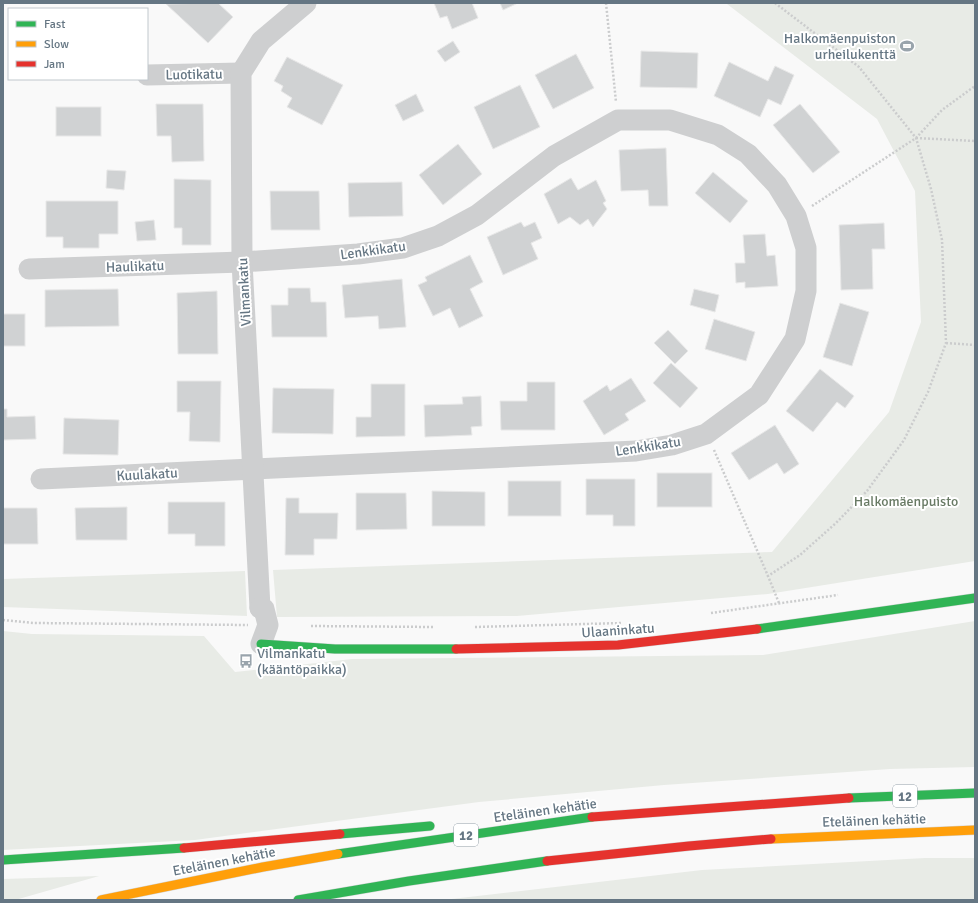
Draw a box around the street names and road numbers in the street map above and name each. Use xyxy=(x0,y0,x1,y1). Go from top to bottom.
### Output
street label: Luotikatu xyxy=(165,66,223,83)
street label: Lenkkikatu xyxy=(339,237,407,263)
street label: Haulikatu xyxy=(105,257,165,276)
street label: Vilmankatu xyxy=(234,257,255,327)
street label: Lenkkikatu xyxy=(614,433,682,460)
street label: Kuulakatu xyxy=(116,464,178,485)
street label: Ulaaninkatu xyxy=(581,619,655,642)
road number: 12 xyxy=(893,785,917,807)
street label: Eteläinen kehätie xyxy=(492,795,598,826)
street label: Eteläinen kehätie xyxy=(822,810,926,831)
road number: 12 xyxy=(454,824,478,846)
street label: Eteläinen kehätie xyxy=(171,843,277,880)

